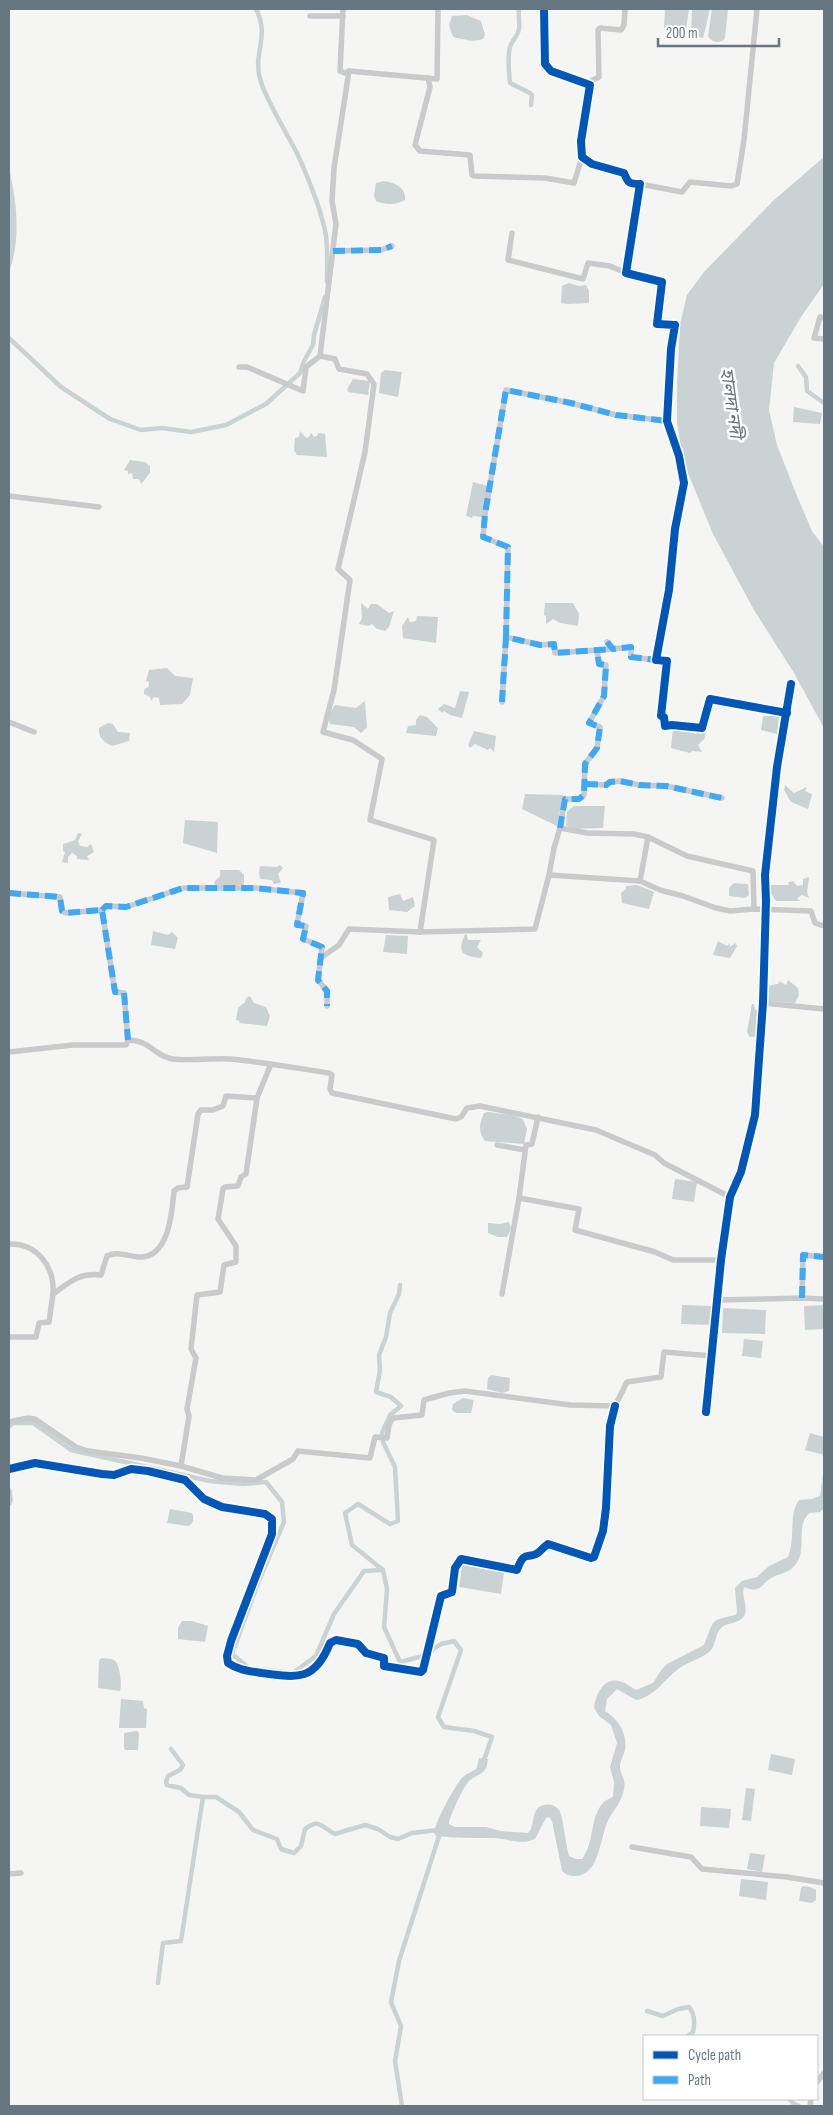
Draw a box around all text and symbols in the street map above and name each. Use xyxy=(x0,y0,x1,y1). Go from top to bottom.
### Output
scale bar xyxy=(658,15,779,47)
text: 200 m xyxy=(666,24,698,43)
water label: হালদা নদী xyxy=(716,366,748,443)
legend xyxy=(643,2035,818,2100)
text: Cycle path xyxy=(688,2046,741,2065)
text: Path xyxy=(688,2071,711,2090)

